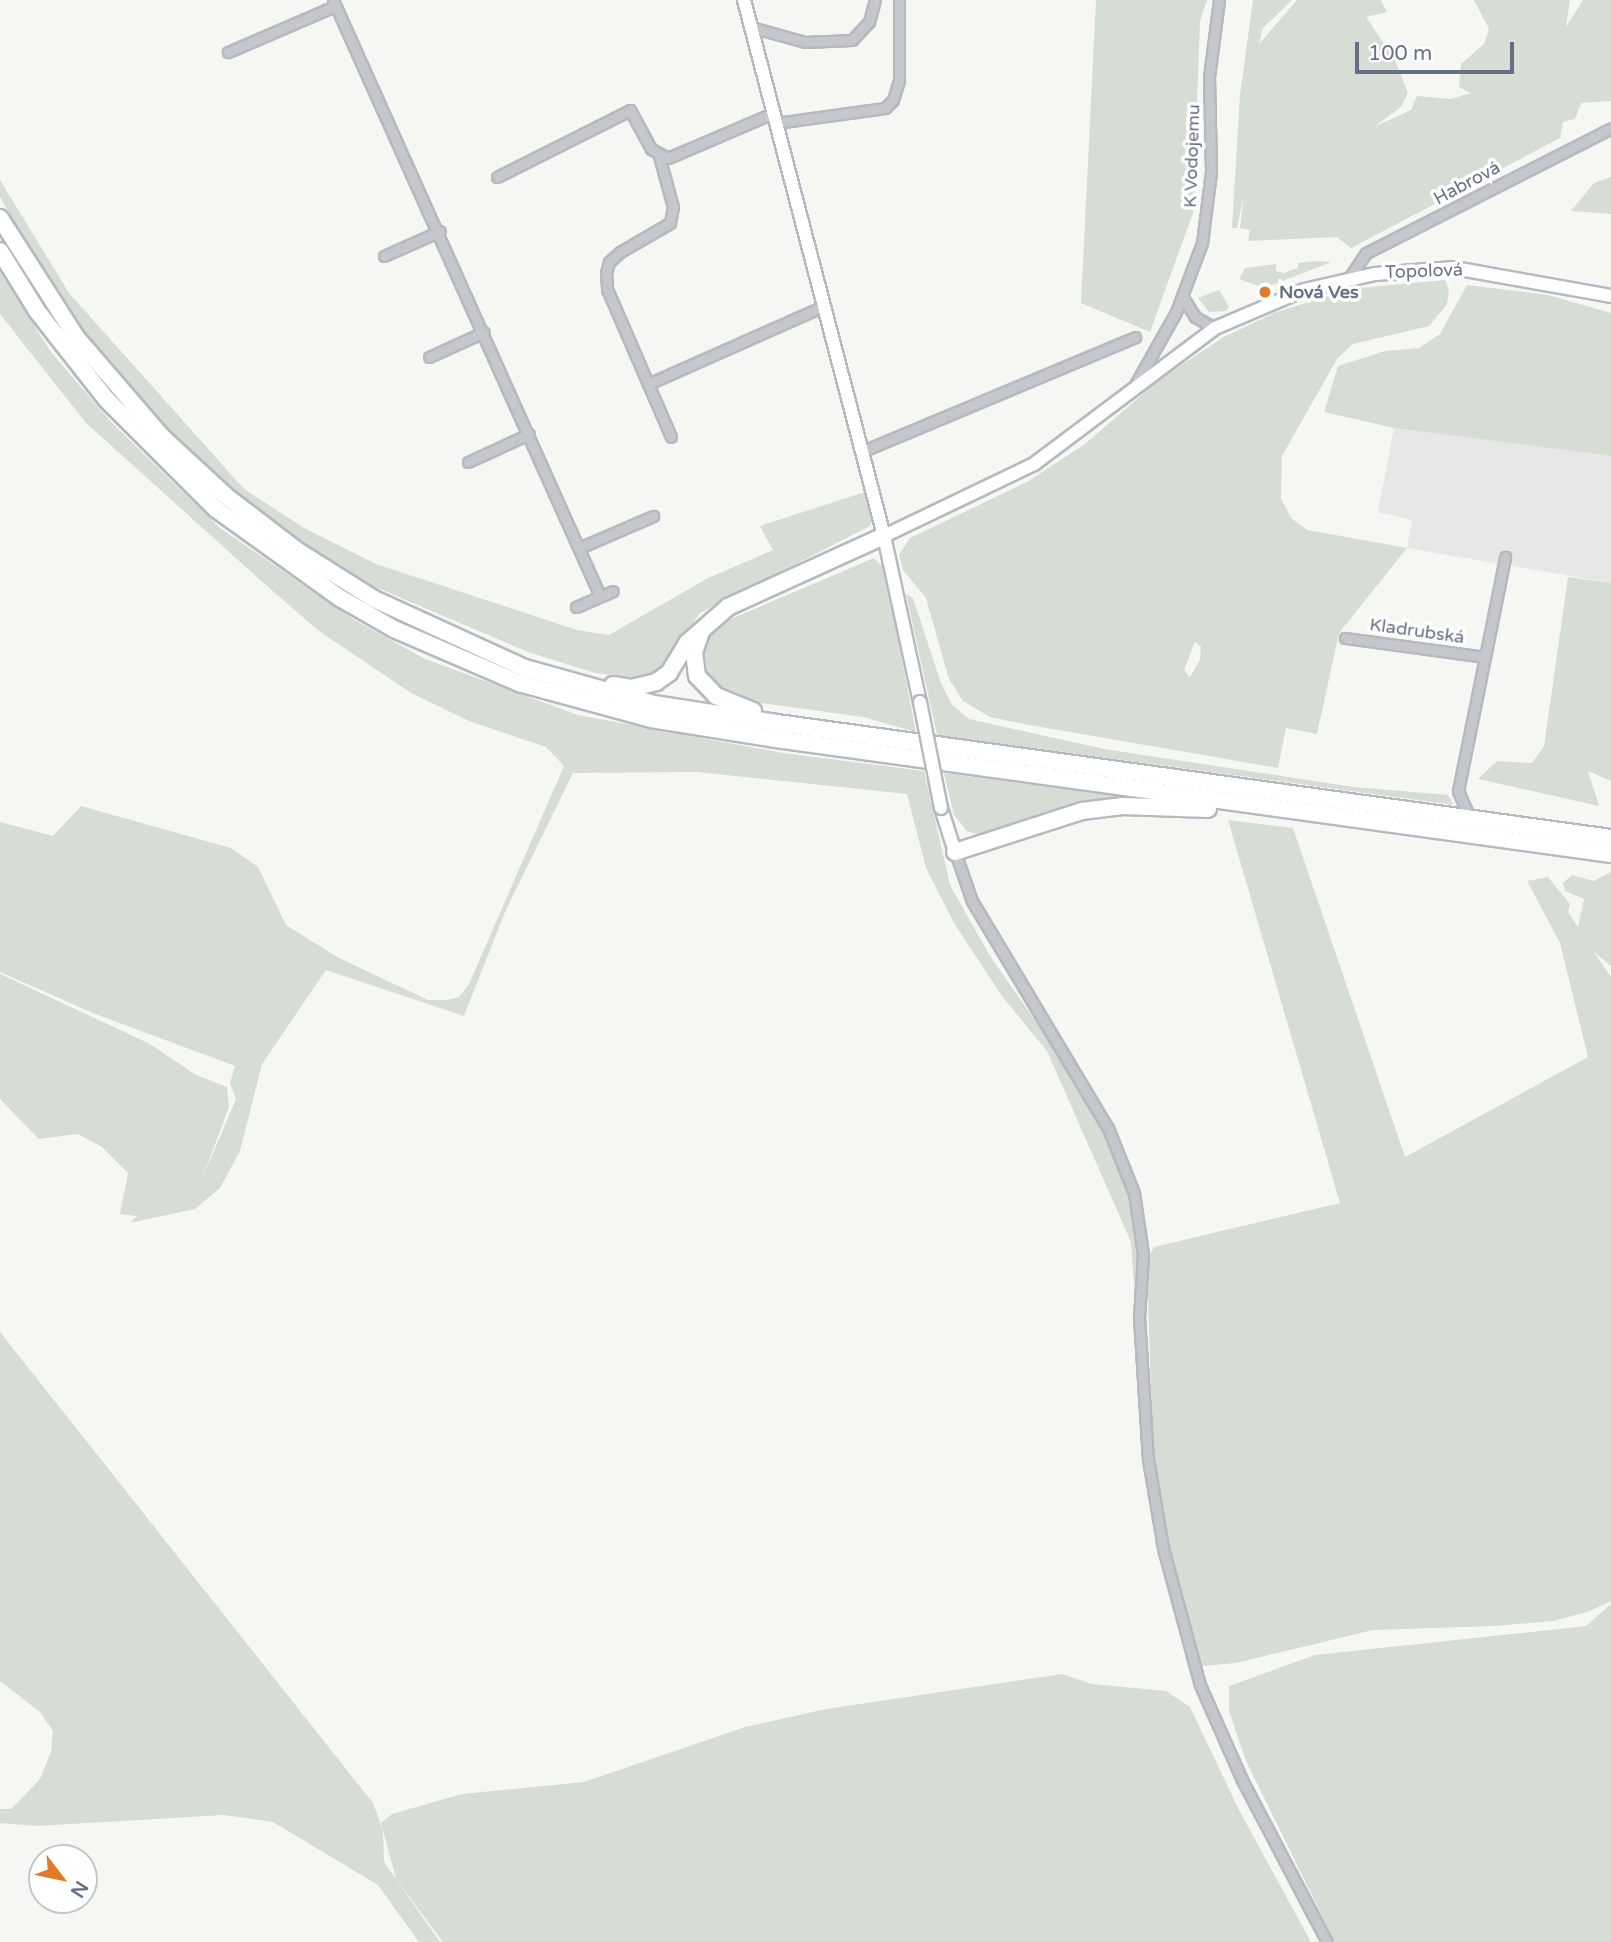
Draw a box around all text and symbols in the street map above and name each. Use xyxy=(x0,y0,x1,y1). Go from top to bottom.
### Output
scale bar xyxy=(1359,28,1518,72)
text: 100 m xyxy=(1368,41,1432,66)
street label: K Vodojemu xyxy=(1179,104,1205,208)
street label: Habrová xyxy=(1430,157,1504,209)
street label: Topolová xyxy=(1385,259,1463,283)
place label: Nová Ves xyxy=(1279,281,1359,303)
marker: Nová Ves xyxy=(1257,284,1273,300)
street label: Kladrubská xyxy=(1368,614,1466,648)
north arrow xyxy=(28,1844,98,1914)
text: N xyxy=(66,1877,92,1901)

